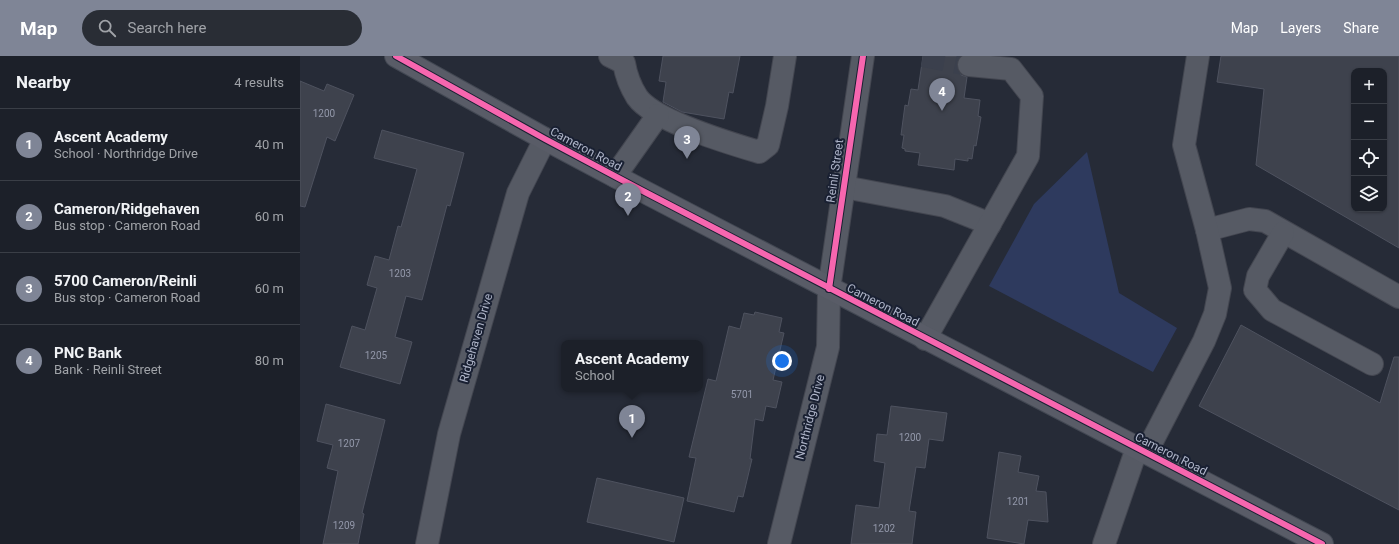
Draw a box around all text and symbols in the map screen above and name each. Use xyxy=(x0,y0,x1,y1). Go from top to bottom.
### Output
search box xyxy=(82,10,362,46)
text: Map xyxy=(20,17,58,40)
icon: search xyxy=(96,17,118,39)
text: Search here xyxy=(128,19,206,37)
text: Map xyxy=(1231,20,1258,36)
text: Layers xyxy=(1280,20,1321,36)
text: Share xyxy=(1343,20,1379,36)
map controls xyxy=(1351,68,1387,212)
button: + xyxy=(1351,68,1387,104)
text: Nearby xyxy=(16,72,71,92)
text: 4 results xyxy=(234,75,284,90)
pin: 4 xyxy=(929,78,955,111)
button: − xyxy=(1351,104,1387,140)
house number: 1200 xyxy=(313,108,336,119)
street label: Cameron Road xyxy=(548,124,624,174)
pin: 3 xyxy=(674,126,700,159)
text: Ascent Academy xyxy=(54,128,168,146)
text: 1 xyxy=(25,137,33,152)
text: 40 m xyxy=(255,137,284,152)
street label: Reinli Street xyxy=(824,138,846,204)
button: locate xyxy=(1351,140,1387,176)
text: School · Northridge Drive xyxy=(54,146,198,161)
button: layers xyxy=(1351,176,1387,212)
pin: 2 xyxy=(615,183,641,216)
text: Cameron/Ridgehaven xyxy=(54,200,200,218)
text: 2 xyxy=(25,209,33,224)
text: 60 m xyxy=(255,209,284,224)
text: Bus stop · Cameron Road xyxy=(54,218,200,233)
house number: 1203 xyxy=(389,268,411,279)
text: 5700 Cameron/Reinli xyxy=(54,272,197,290)
text: 3 xyxy=(25,281,33,296)
text: 60 m xyxy=(255,281,284,296)
street label: Cameron Road xyxy=(845,281,921,329)
text: Bus stop · Cameron Road xyxy=(54,290,200,305)
street label: Ridgehaven Drive xyxy=(457,292,495,384)
popup xyxy=(561,340,703,392)
text: PNC Bank xyxy=(54,344,122,362)
house number: 1205 xyxy=(365,350,388,361)
text: Ascent Academy xyxy=(575,350,689,368)
your location xyxy=(772,351,792,371)
text: 4 xyxy=(25,353,33,368)
text: 80 m xyxy=(255,353,284,368)
text: Bank · Reinli Street xyxy=(54,362,162,377)
text: School xyxy=(575,368,615,383)
street label: Northridge Drive xyxy=(793,373,827,461)
house number: 5701 xyxy=(731,389,753,400)
pin: 1 xyxy=(619,405,645,438)
street label: Cameron Road xyxy=(1133,430,1209,478)
house number: 1200 xyxy=(899,432,922,443)
house number: 1207 xyxy=(338,438,361,449)
house number: 1201 xyxy=(1007,496,1029,507)
house number: 1209 xyxy=(333,520,355,531)
house number: 1202 xyxy=(873,523,896,534)

